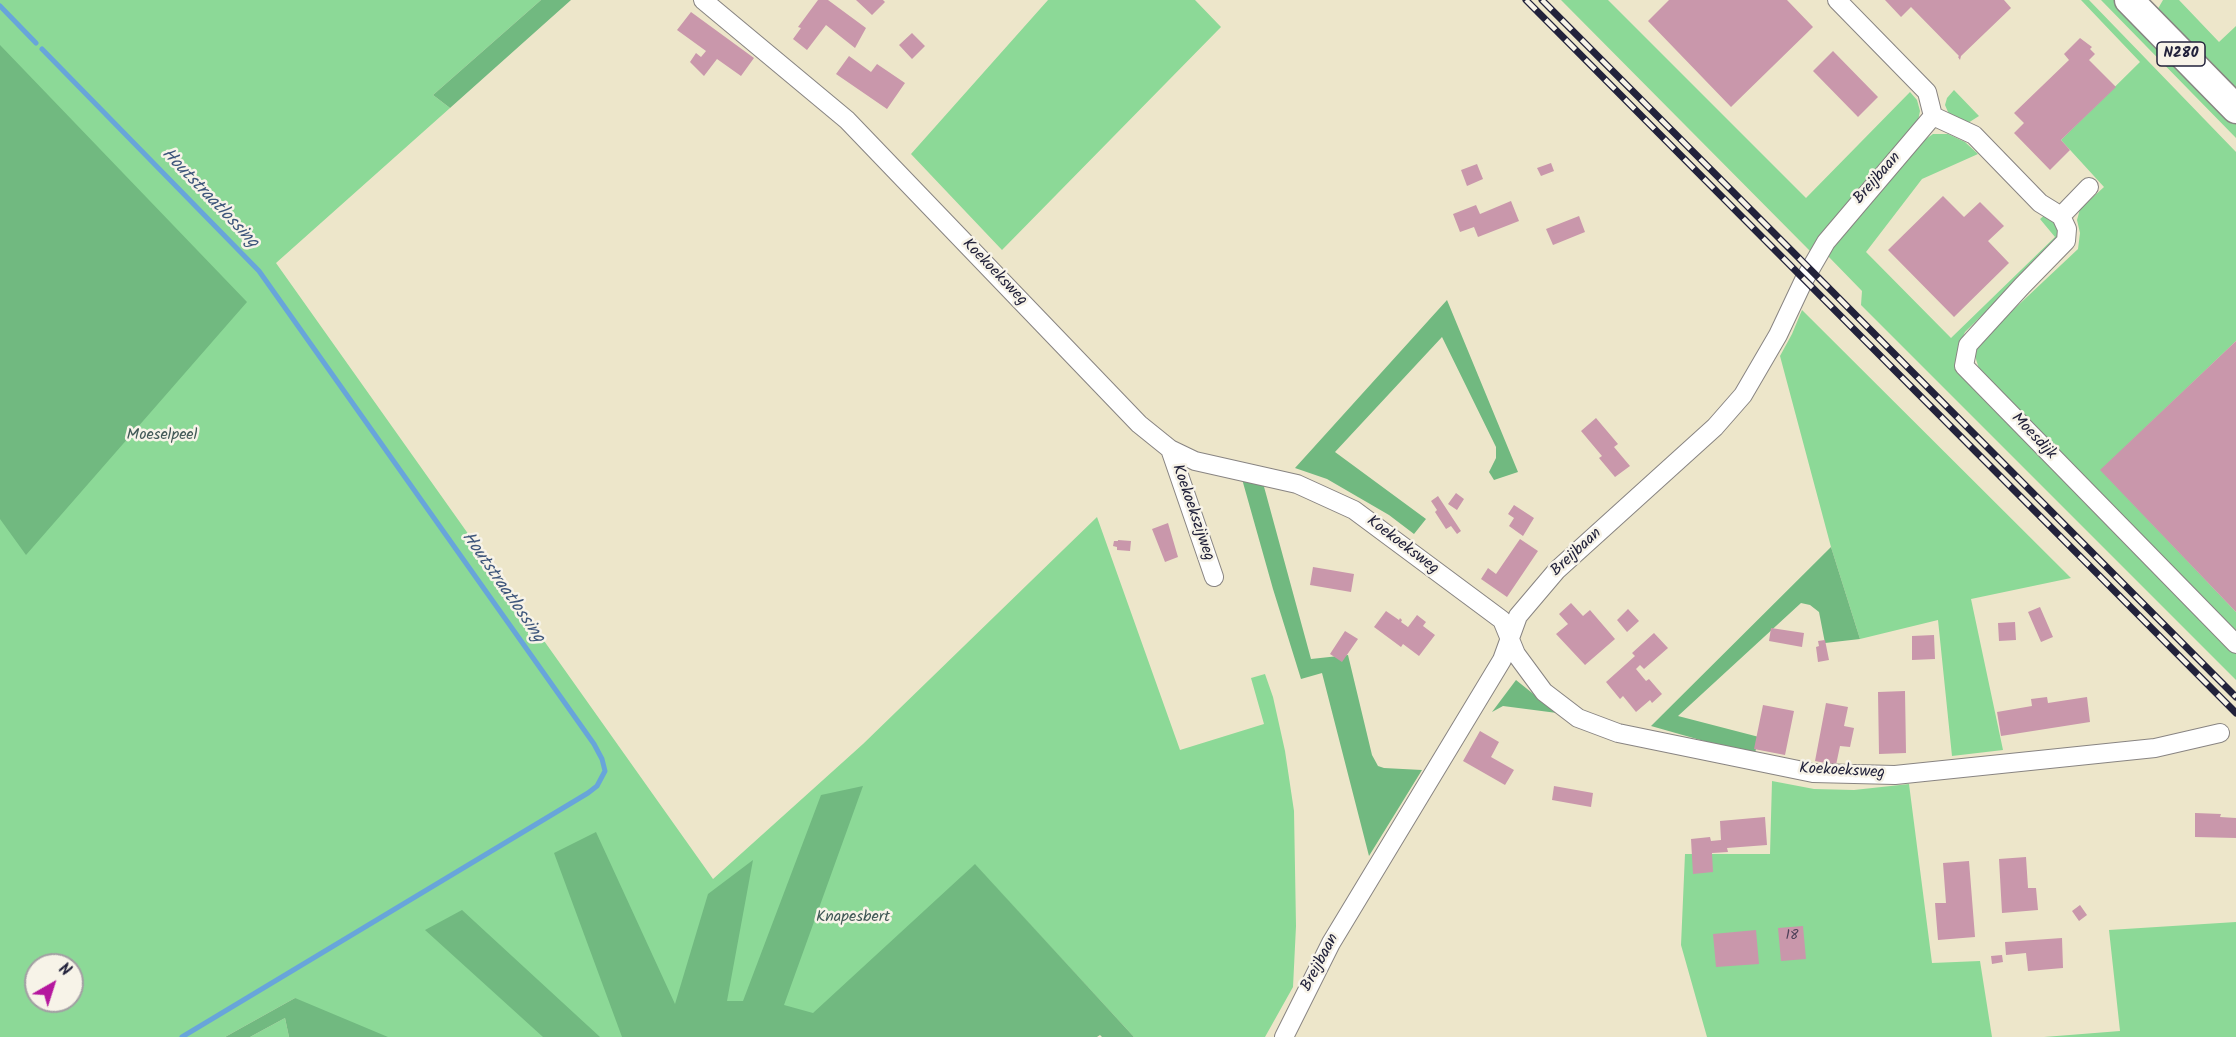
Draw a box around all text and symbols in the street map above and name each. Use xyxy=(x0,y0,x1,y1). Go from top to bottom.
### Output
road number: N280 xyxy=(2157,42,2205,66)
water label: Houtstraatlossing xyxy=(156,145,262,253)
street label: Breijbaan xyxy=(1850,149,1906,209)
street label: Koekoeksweg xyxy=(957,235,1031,311)
street label: Moesdijk xyxy=(2006,410,2060,464)
park label: Moeselpeel xyxy=(127,426,197,446)
street label: Koekoekszijweg xyxy=(1167,462,1217,564)
street label: Koekoeksweg xyxy=(1362,513,1442,579)
street label: Breijbaan xyxy=(1548,525,1606,581)
water label: Houtstraatlossing xyxy=(456,528,548,648)
street label: Koekoeksweg xyxy=(1799,760,1885,784)
park label: Knapesbert xyxy=(816,908,890,928)
house number: 18 xyxy=(1786,929,1798,945)
street label: Breijbaan xyxy=(1298,931,1344,995)
north arrow xyxy=(24,953,84,1013)
text: N xyxy=(53,957,76,983)

